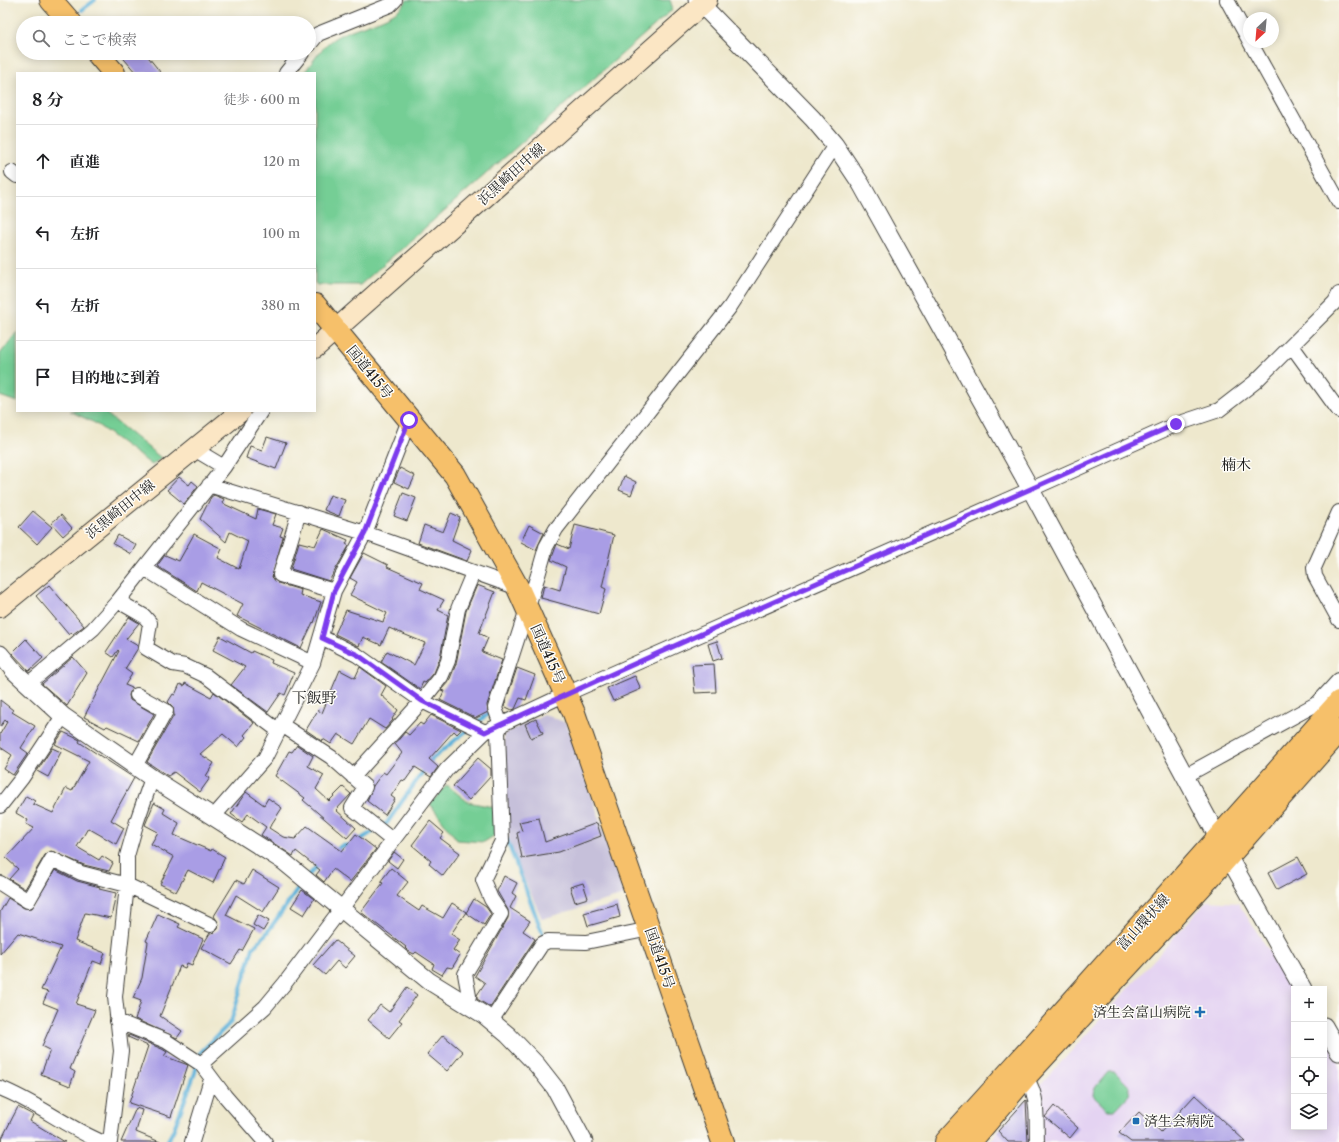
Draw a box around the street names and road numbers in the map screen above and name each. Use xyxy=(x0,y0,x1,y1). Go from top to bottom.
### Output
street label: 浜黒崎田中線 xyxy=(474,139,548,209)
street label: 国道415号 xyxy=(343,342,397,402)
street label: 浜黒崎田中線 xyxy=(82,476,158,542)
street label: 国道415号 xyxy=(527,621,569,687)
street label: 富山環状線 xyxy=(1113,890,1173,954)
street label: 国道415号 xyxy=(641,925,679,991)

